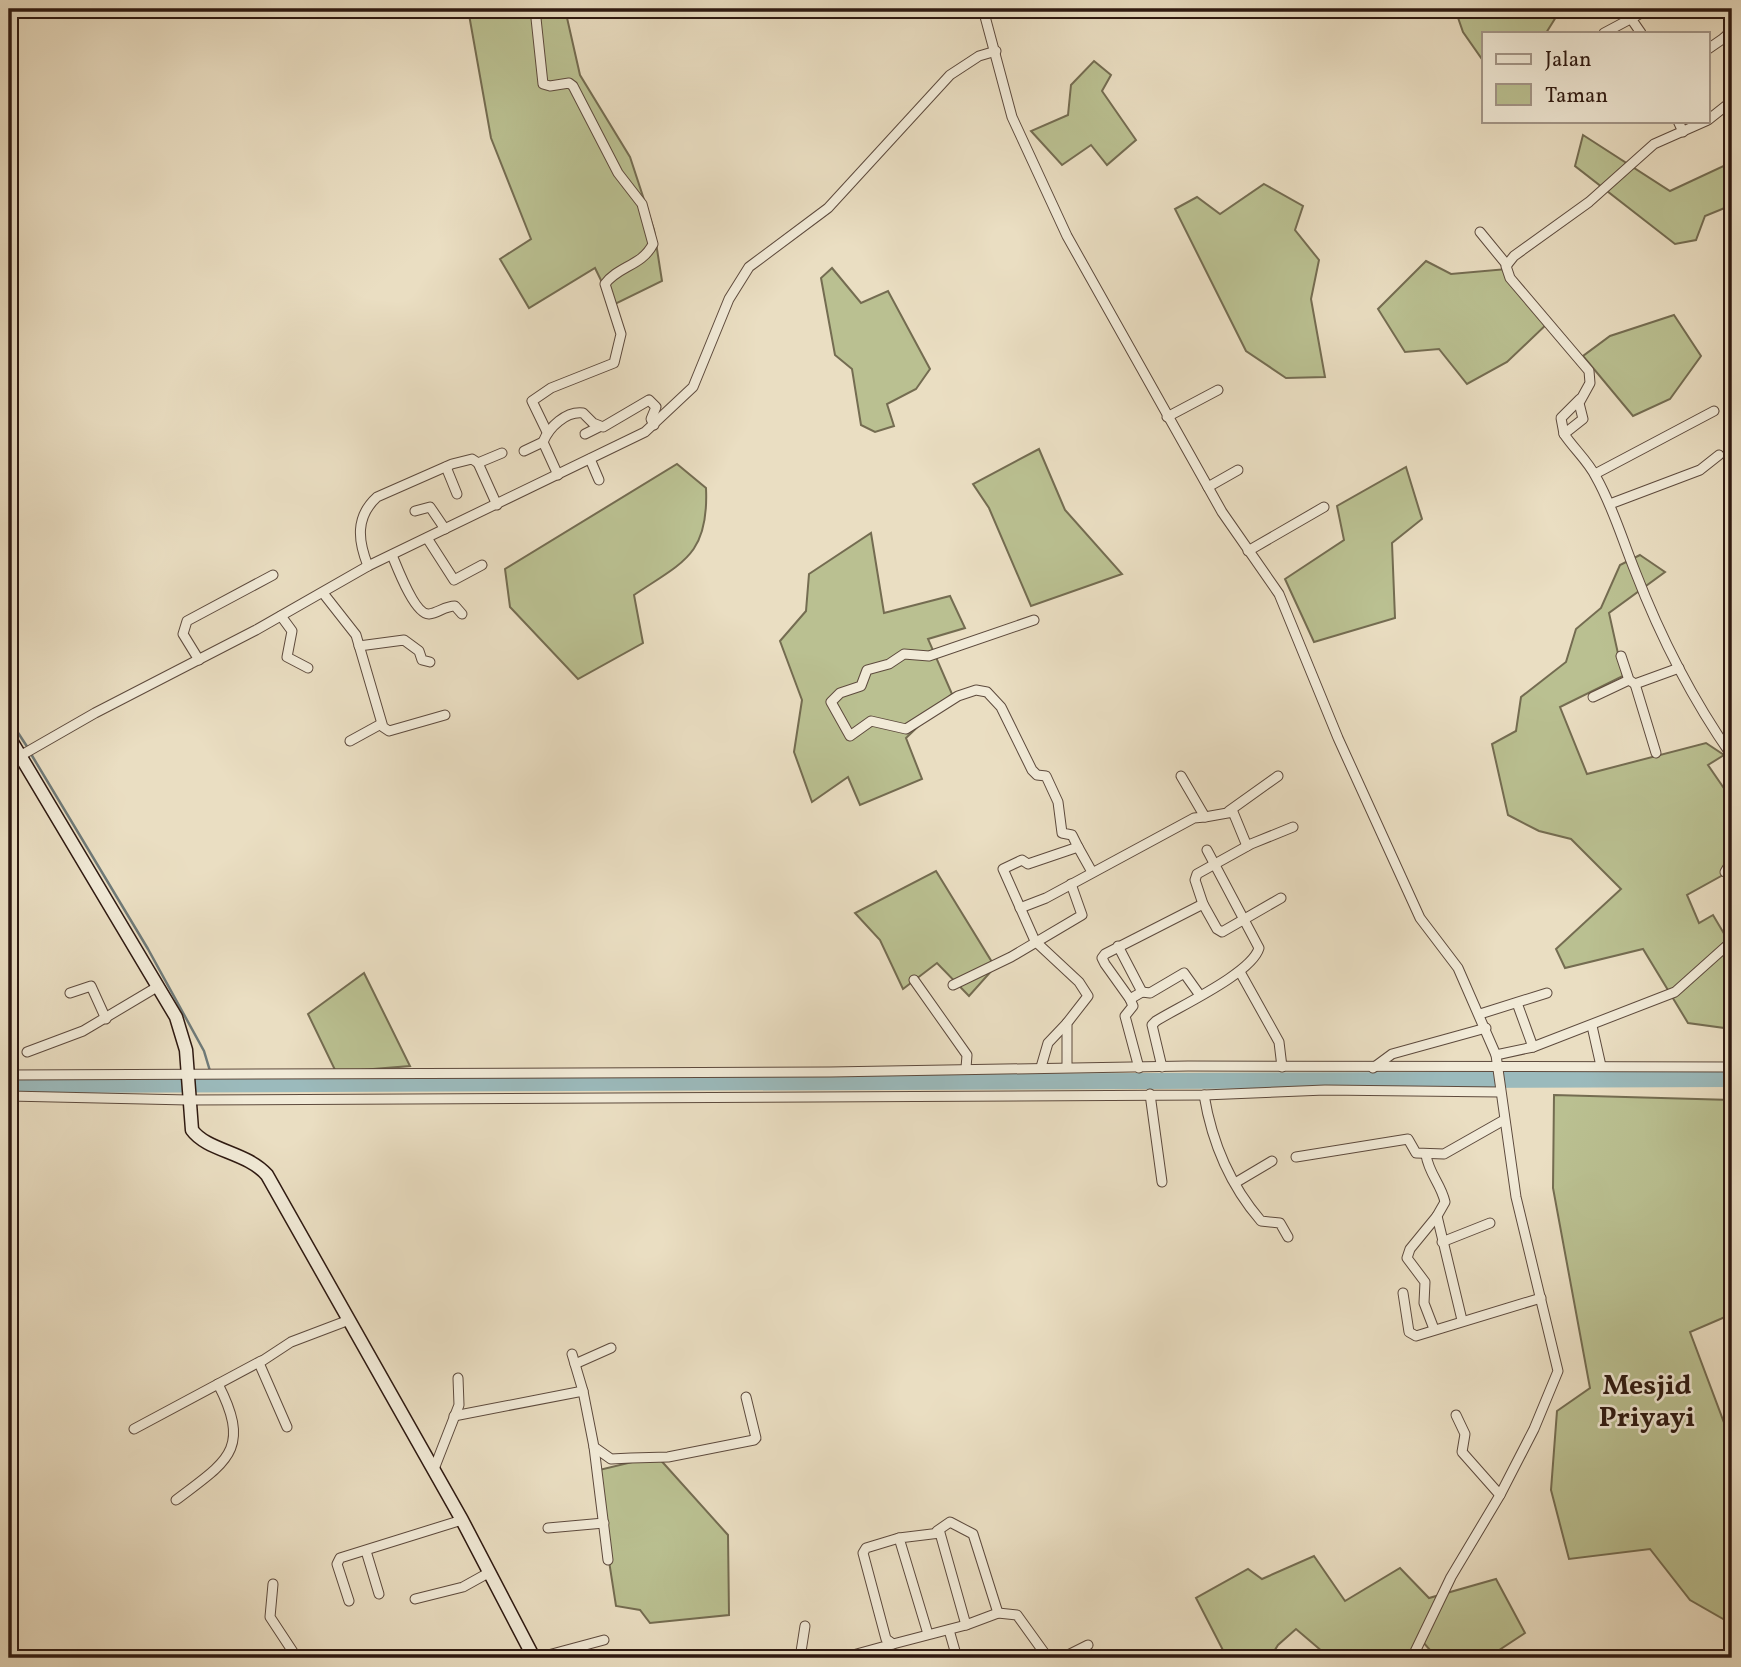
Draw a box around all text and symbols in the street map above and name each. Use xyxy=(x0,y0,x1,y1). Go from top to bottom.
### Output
legend xyxy=(1482,32,1710,122)
text: Jalan xyxy=(1545,46,1592,75)
text: Taman xyxy=(1545,82,1608,111)
district label: Mesjid Priyayi xyxy=(1599,1367,1695,1438)

